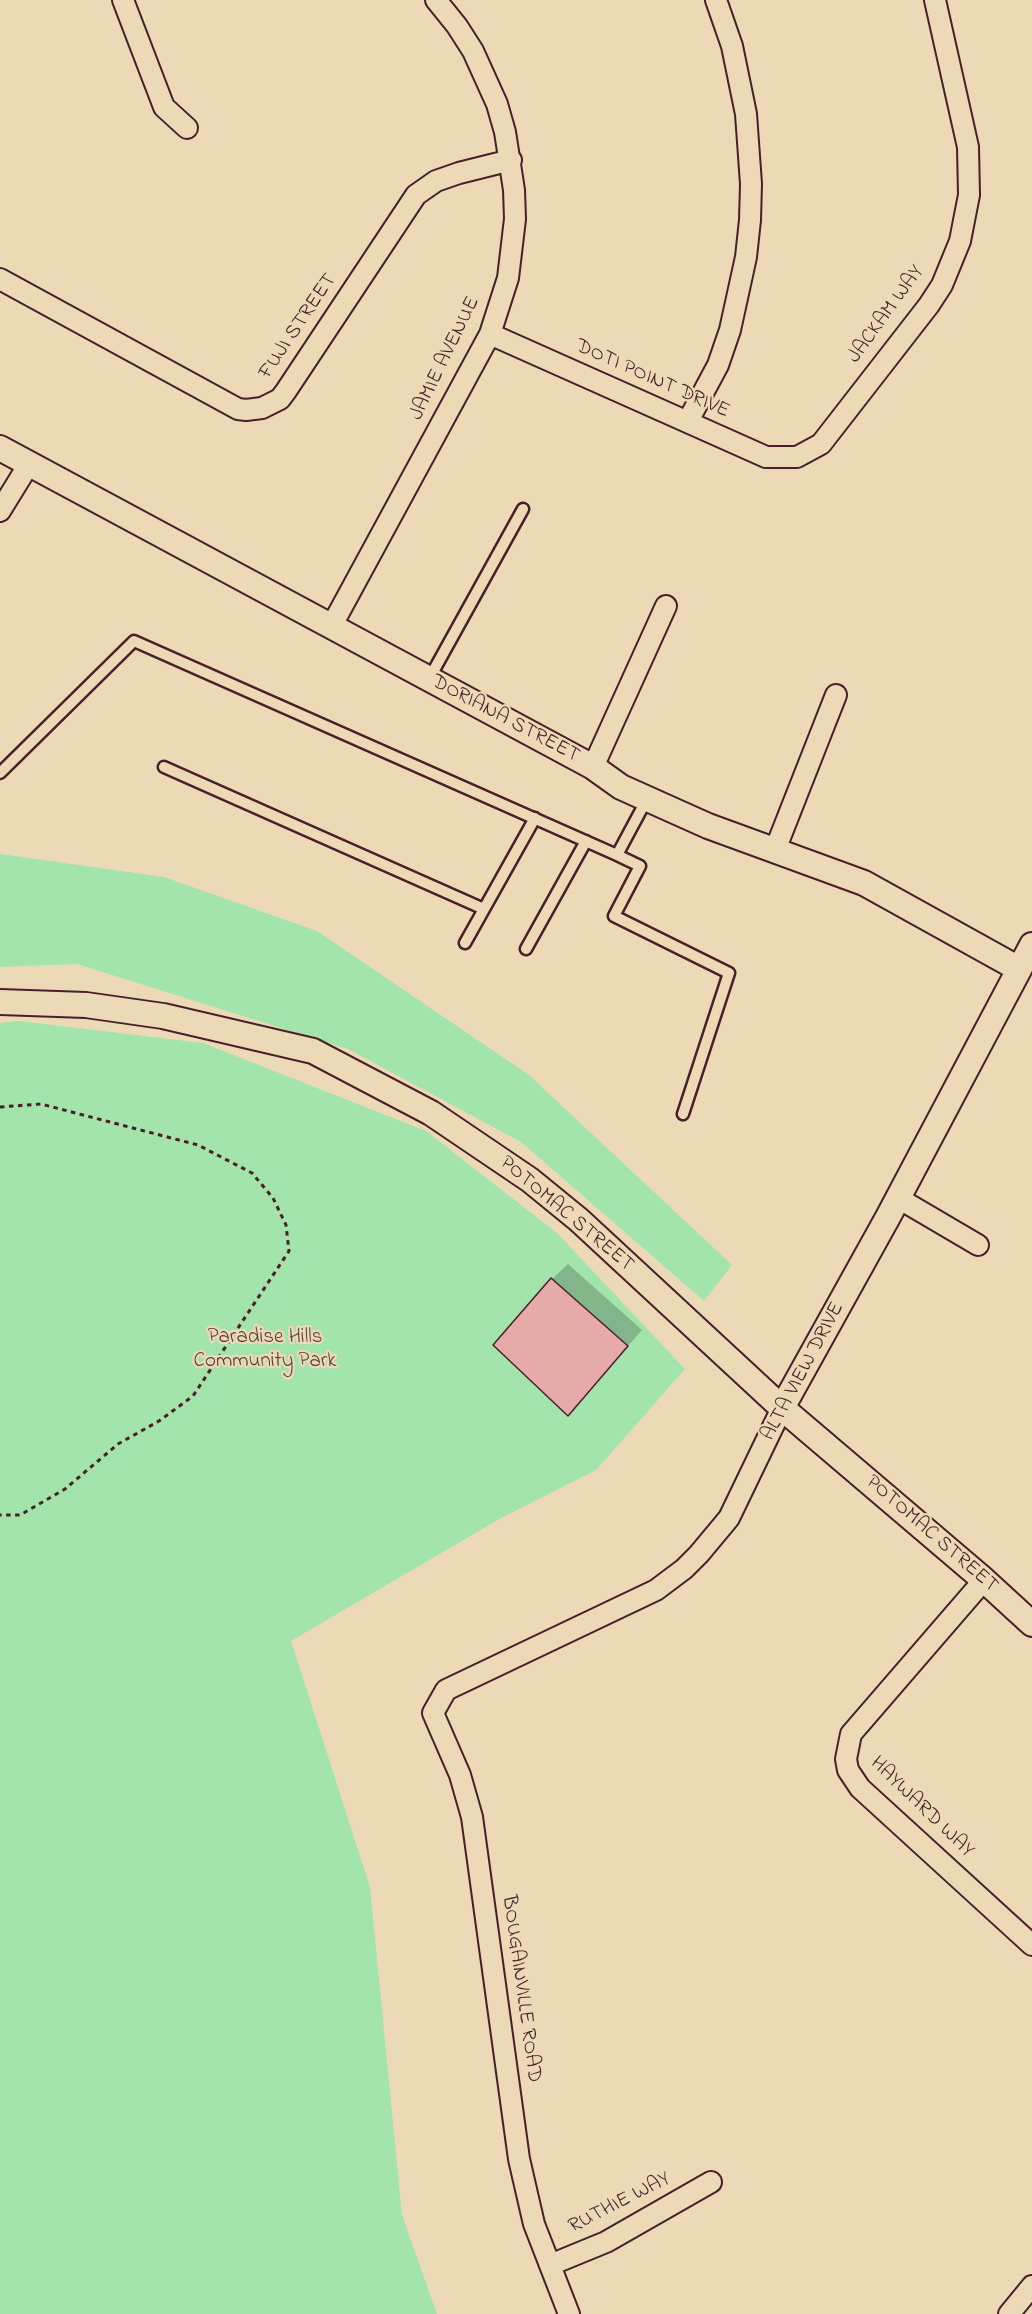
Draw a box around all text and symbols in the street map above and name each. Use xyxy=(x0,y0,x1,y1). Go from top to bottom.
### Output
street label: JACKAM WAY xyxy=(843,261,931,369)
street label: FUJI STREET xyxy=(254,269,344,385)
street label: JAMIE AVENUE xyxy=(405,293,487,425)
street label: DOTI POINT DRIVE xyxy=(571,335,733,425)
street label: DORIANA STREET xyxy=(427,670,583,770)
street label: POTOMAC STREET xyxy=(494,1151,638,1279)
street label: ALTA VIEW DRIVE xyxy=(757,1298,851,1446)
park label: Paradise Hills Community Park xyxy=(193,1326,337,1376)
street label: POTOMAC STREET xyxy=(859,1471,1003,1599)
street label: HAYWARD WAY xyxy=(864,1752,978,1864)
street label: BOUGAINVILLE ROAD xyxy=(494,1894,546,2084)
street label: RUTHIE WAY xyxy=(565,2168,675,2240)

